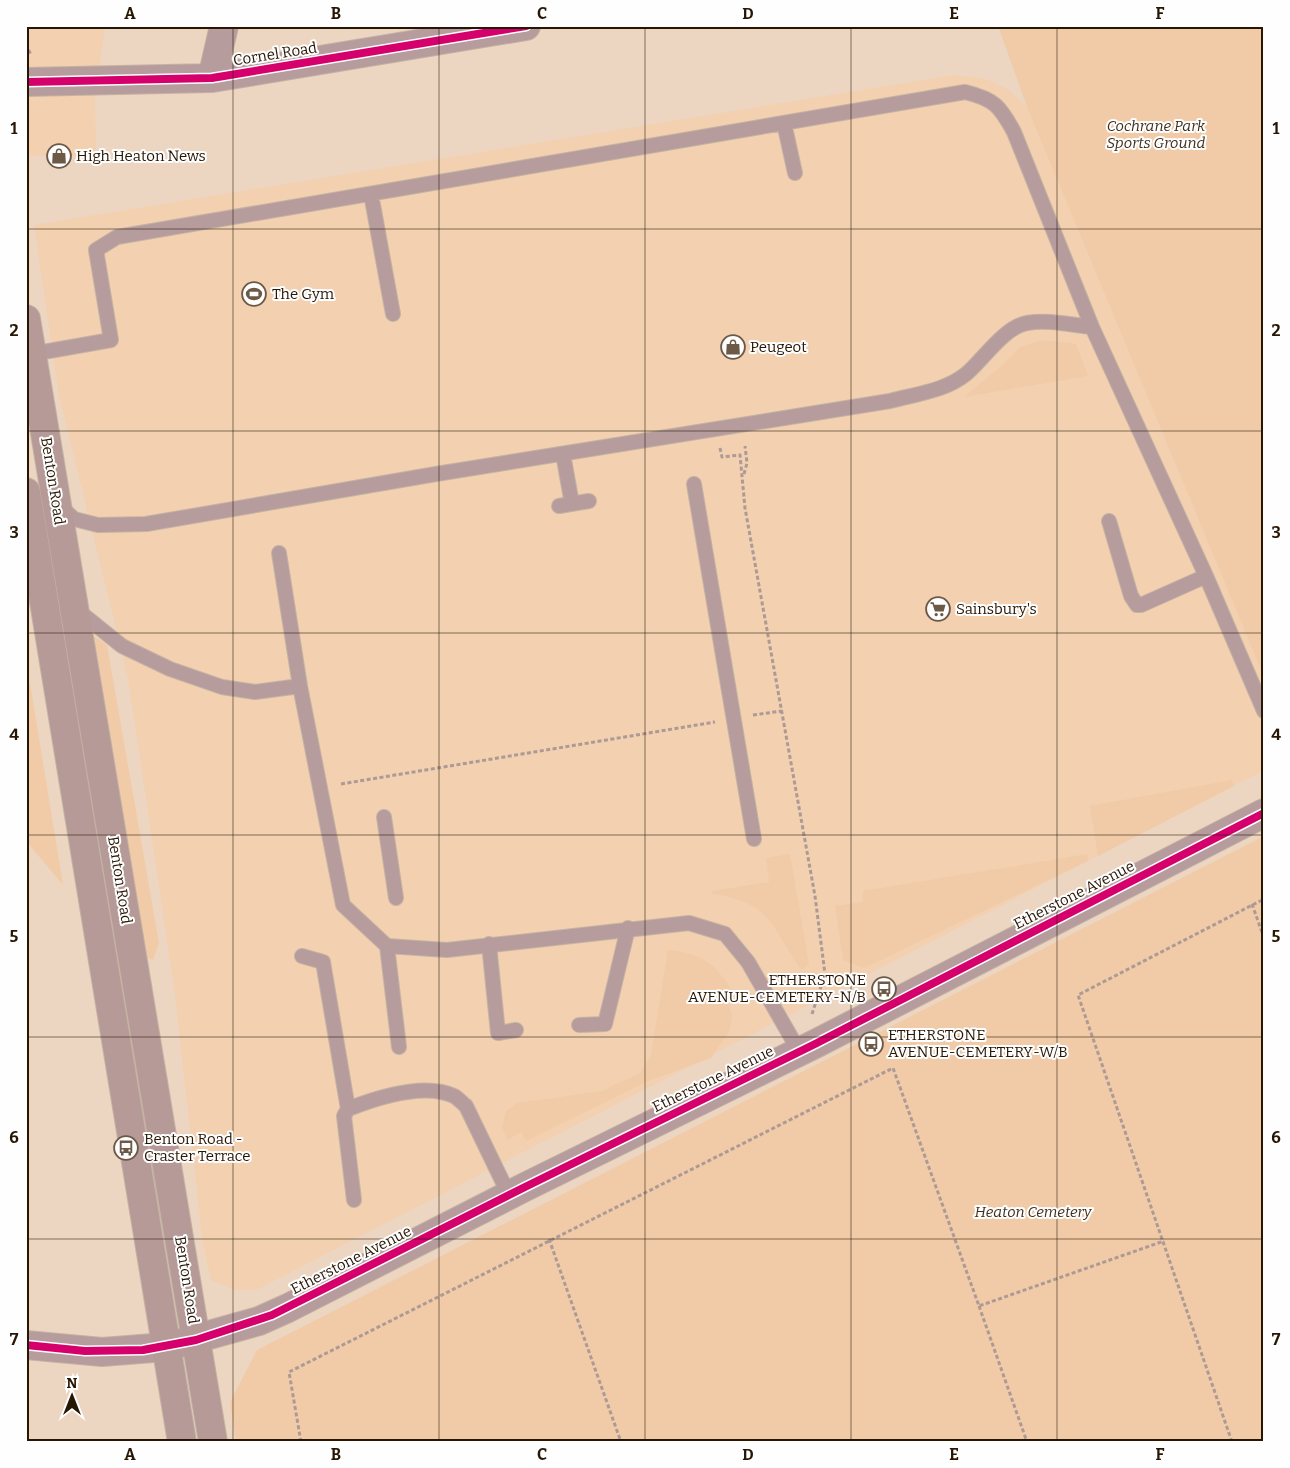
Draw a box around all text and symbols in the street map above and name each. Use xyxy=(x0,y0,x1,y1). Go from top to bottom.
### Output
text: A xyxy=(124,4,136,23)
text: B xyxy=(331,4,341,23)
text: C xyxy=(537,4,547,23)
text: D xyxy=(742,4,754,23)
text: E xyxy=(949,4,959,23)
text: F xyxy=(1156,4,1165,23)
street label: Cornel Road xyxy=(232,38,318,70)
park label: Cochrane Park Sports Ground xyxy=(1107,117,1206,152)
text: 1 xyxy=(11,119,18,138)
text: 1 xyxy=(1273,119,1280,138)
shop icon: High Heaton News xyxy=(46,143,72,169)
place label: High Heaton News xyxy=(76,147,206,165)
sports icon: The Gym xyxy=(241,281,267,307)
place label: The Gym xyxy=(272,285,335,303)
text: 2 xyxy=(9,321,19,340)
text: 2 xyxy=(1271,321,1281,340)
shop icon: Peugeot xyxy=(720,334,746,360)
place label: Peugeot xyxy=(750,338,807,356)
street label: Benton Road xyxy=(37,436,69,526)
text: 3 xyxy=(9,523,19,542)
text: 3 xyxy=(1271,523,1281,542)
supermarket icon: Sainsbury's xyxy=(925,596,951,622)
place label: Sainsbury's xyxy=(956,600,1037,618)
text: 4 xyxy=(9,725,19,744)
text: 4 xyxy=(1271,725,1281,744)
street label: Benton Road xyxy=(104,835,136,925)
street label: Etherstone Avenue xyxy=(1011,857,1137,933)
text: 5 xyxy=(10,927,19,946)
text: 5 xyxy=(1272,927,1281,946)
place label: ETHERSTONE AVENUE-CEMETERY-N/B xyxy=(688,971,866,1006)
bus stop icon: ETHERSTONE AVENUE-CEMETERY-N/B xyxy=(871,976,897,1002)
place label: ETHERSTONE AVENUE-CEMETERY-W/B xyxy=(888,1026,1068,1061)
bus stop icon: ETHERSTONE AVENUE-CEMETERY-W/B xyxy=(858,1031,884,1057)
street label: Etherstone Avenue xyxy=(649,1042,777,1116)
text: 6 xyxy=(9,1128,19,1147)
text: 6 xyxy=(1271,1128,1281,1147)
place label: Benton Road - Craster Terrace xyxy=(144,1130,250,1165)
bus stop icon: Benton Road - Craster Terrace xyxy=(113,1135,139,1161)
park label: Heaton Cemetery xyxy=(974,1203,1093,1221)
street label: Etherstone Avenue xyxy=(288,1222,414,1298)
street label: Benton Road xyxy=(171,1235,203,1325)
text: 7 xyxy=(10,1330,19,1349)
text: 7 xyxy=(1272,1330,1281,1349)
north arrow xyxy=(48,1370,98,1420)
text: N xyxy=(67,1375,78,1392)
text: A xyxy=(124,1445,136,1464)
text: B xyxy=(331,1445,341,1464)
text: C xyxy=(537,1445,547,1464)
text: D xyxy=(742,1445,754,1464)
text: E xyxy=(949,1445,959,1464)
text: F xyxy=(1156,1445,1165,1464)

